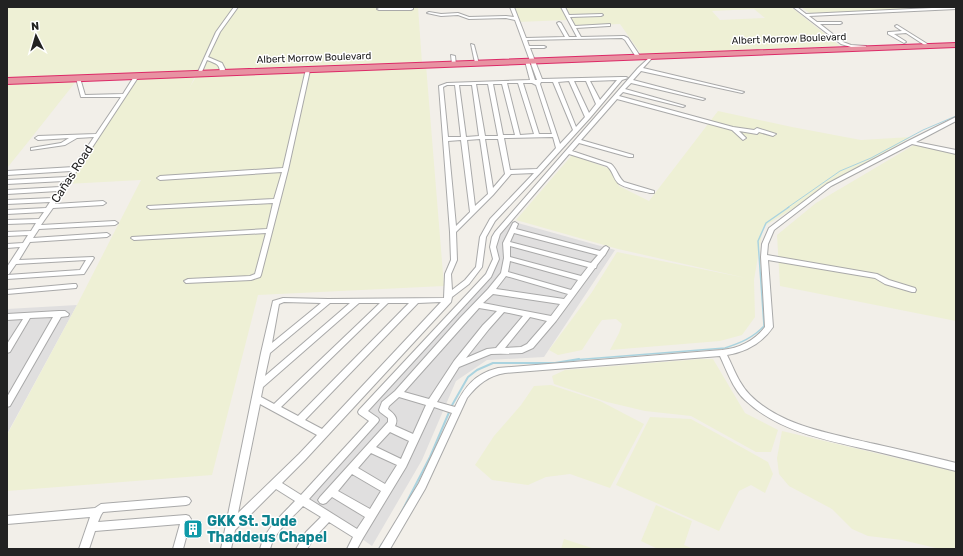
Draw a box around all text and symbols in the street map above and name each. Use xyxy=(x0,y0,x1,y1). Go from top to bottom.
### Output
north arrow xyxy=(16,16,56,56)
text: N xyxy=(31,20,40,33)
street label: Albert Morrow Boulevard xyxy=(731,31,847,47)
street label: Albert Morrow Boulevard xyxy=(256,50,372,66)
street label: Cañas Road xyxy=(48,143,96,205)
place label: GKK St. Jude Thaddeus Chapel xyxy=(207,513,327,546)
building icon: GKK St. Jude Thaddeus Chapel xyxy=(182,518,204,540)

